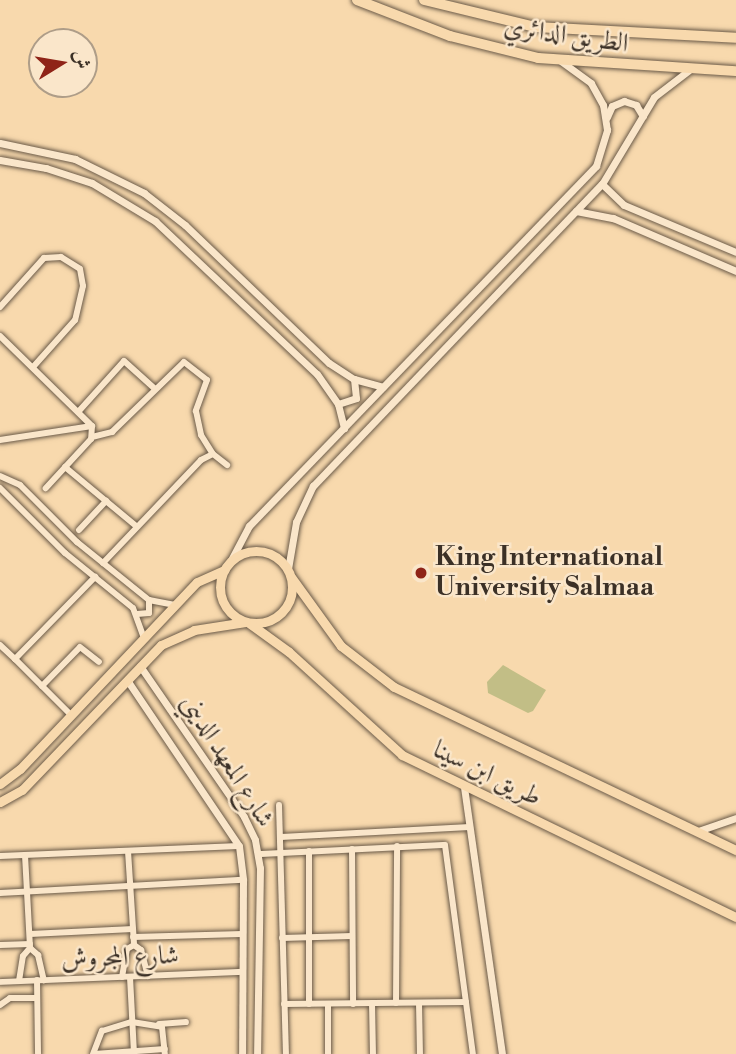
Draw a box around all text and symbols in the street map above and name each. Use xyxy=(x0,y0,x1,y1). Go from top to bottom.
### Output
street label: الطريق الدائري xyxy=(502,12,630,60)
north arrow xyxy=(28,28,98,98)
text: ش xyxy=(68,48,95,71)
place label: King International University Salmaa xyxy=(435,542,663,604)
marker: King International University Salmaa xyxy=(413,565,429,581)
street label: شارع المعهد الديني xyxy=(174,689,280,833)
street label: طريق ابن سينا xyxy=(428,734,546,814)
street label: شارع المجروش xyxy=(61,940,179,976)

